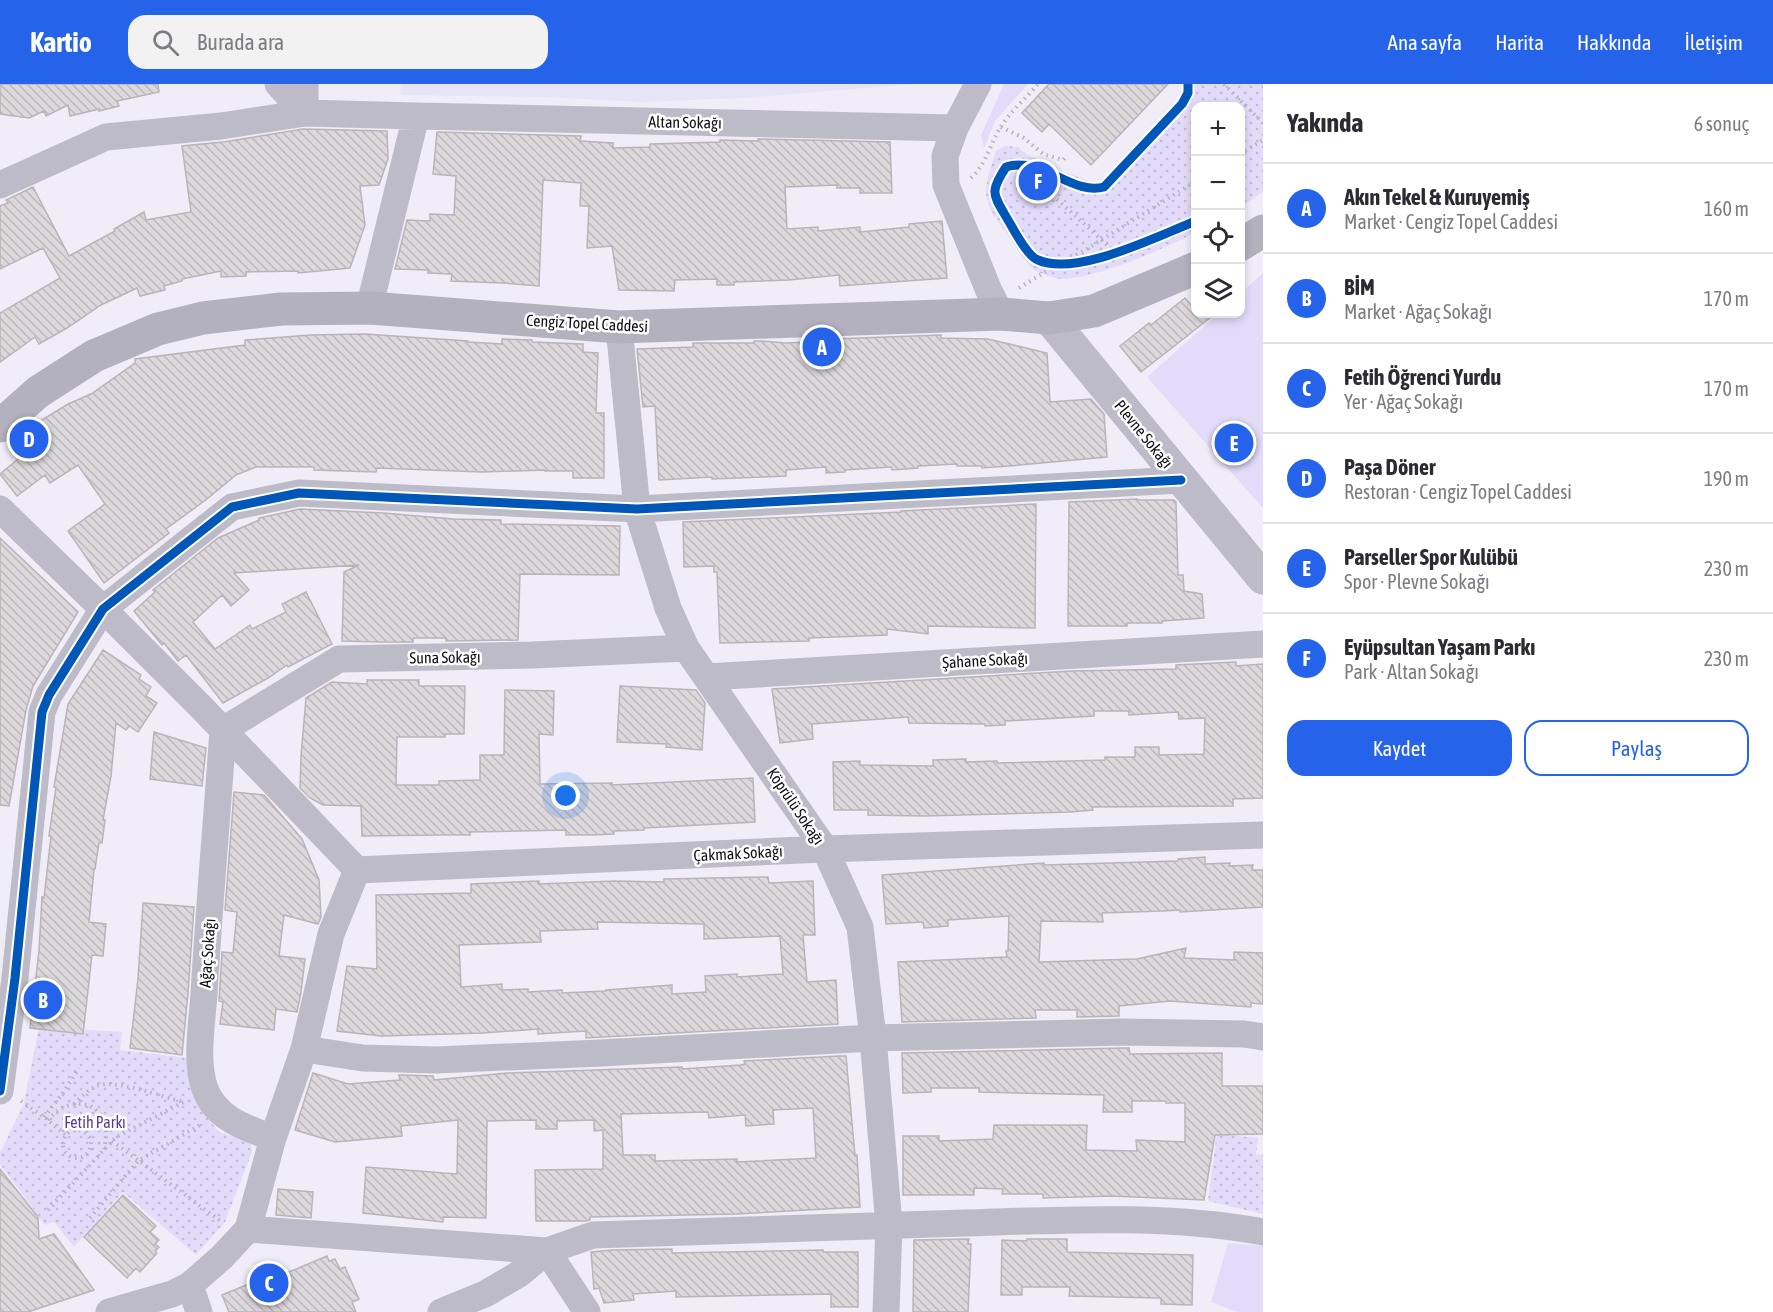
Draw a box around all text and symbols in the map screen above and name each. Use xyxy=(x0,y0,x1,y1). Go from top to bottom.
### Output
search box xyxy=(128,15,548,69)
text: Kartio xyxy=(30,26,92,58)
icon: search xyxy=(149,26,182,59)
text: Burada ara xyxy=(197,29,284,55)
text: Ana sayfa xyxy=(1388,30,1462,54)
text: Harita xyxy=(1495,30,1544,54)
text: Hakkında xyxy=(1577,30,1652,54)
text: İletişim xyxy=(1685,30,1743,54)
map controls xyxy=(1191,102,1245,318)
button: + xyxy=(1191,102,1245,156)
text: Yakında xyxy=(1287,108,1363,138)
street label: Altan Sokağı xyxy=(648,112,722,133)
text: 6 sonuç xyxy=(1694,112,1749,135)
button: − xyxy=(1191,156,1245,210)
pin: F xyxy=(1018,158,1058,204)
text: Akın Tekel & Kuruyemiş xyxy=(1344,184,1530,210)
text: A xyxy=(1302,197,1311,220)
text: 160 m xyxy=(1704,197,1749,220)
button: locate xyxy=(1191,210,1245,264)
text: Market · Cengiz Topel Caddesi xyxy=(1344,210,1558,233)
button: layers xyxy=(1191,264,1245,318)
text: BİM xyxy=(1344,274,1375,300)
text: B xyxy=(1302,287,1311,310)
text: 170 m xyxy=(1704,287,1749,310)
text: Market · Ağaç Sokağı xyxy=(1344,300,1492,323)
street label: Cengiz Topel Caddesi xyxy=(526,311,648,336)
pin: A xyxy=(802,324,842,370)
text: Fetih Öğrenci Yurdu xyxy=(1344,364,1501,390)
text: C xyxy=(1302,377,1311,400)
text: 170 m xyxy=(1704,377,1749,400)
text: Yer · Ağaç Sokağı xyxy=(1344,390,1463,413)
street label: Plevne Sokağı xyxy=(1110,396,1177,472)
pin: D xyxy=(9,416,48,462)
pin: E xyxy=(1214,420,1254,466)
text: Paşa Döner xyxy=(1344,454,1435,480)
text: D xyxy=(1301,467,1312,490)
text: 190 m xyxy=(1704,467,1749,490)
text: Restoran · Cengiz Topel Caddesi xyxy=(1344,480,1572,503)
text: Parseller Spor Kulübü xyxy=(1344,544,1518,570)
text: E xyxy=(1302,557,1311,580)
text: 230 m xyxy=(1704,557,1749,580)
text: Spor · Plevne Sokağı xyxy=(1344,570,1490,593)
text: Eyüpsultan Yaşam Parkı xyxy=(1344,634,1535,660)
street label: Suna Sokağı xyxy=(409,647,481,668)
text: F xyxy=(1302,647,1311,670)
text: 230 m xyxy=(1704,647,1749,670)
street label: Şahane Sokağı xyxy=(942,649,1028,672)
text: Park · Altan Sokağı xyxy=(1344,660,1479,683)
button: Kaydet xyxy=(1287,720,1512,776)
button: Paylaş xyxy=(1524,720,1749,776)
street label: Köprülü Sokağı xyxy=(763,764,828,848)
your location xyxy=(551,781,580,810)
street label: Çakmak Sokağı xyxy=(693,842,783,865)
street label: Ağaç Sokağı xyxy=(196,918,219,988)
pin: B xyxy=(24,978,63,1022)
park label: Fetih Parkı xyxy=(64,1113,126,1131)
pin: C xyxy=(250,1260,288,1306)

